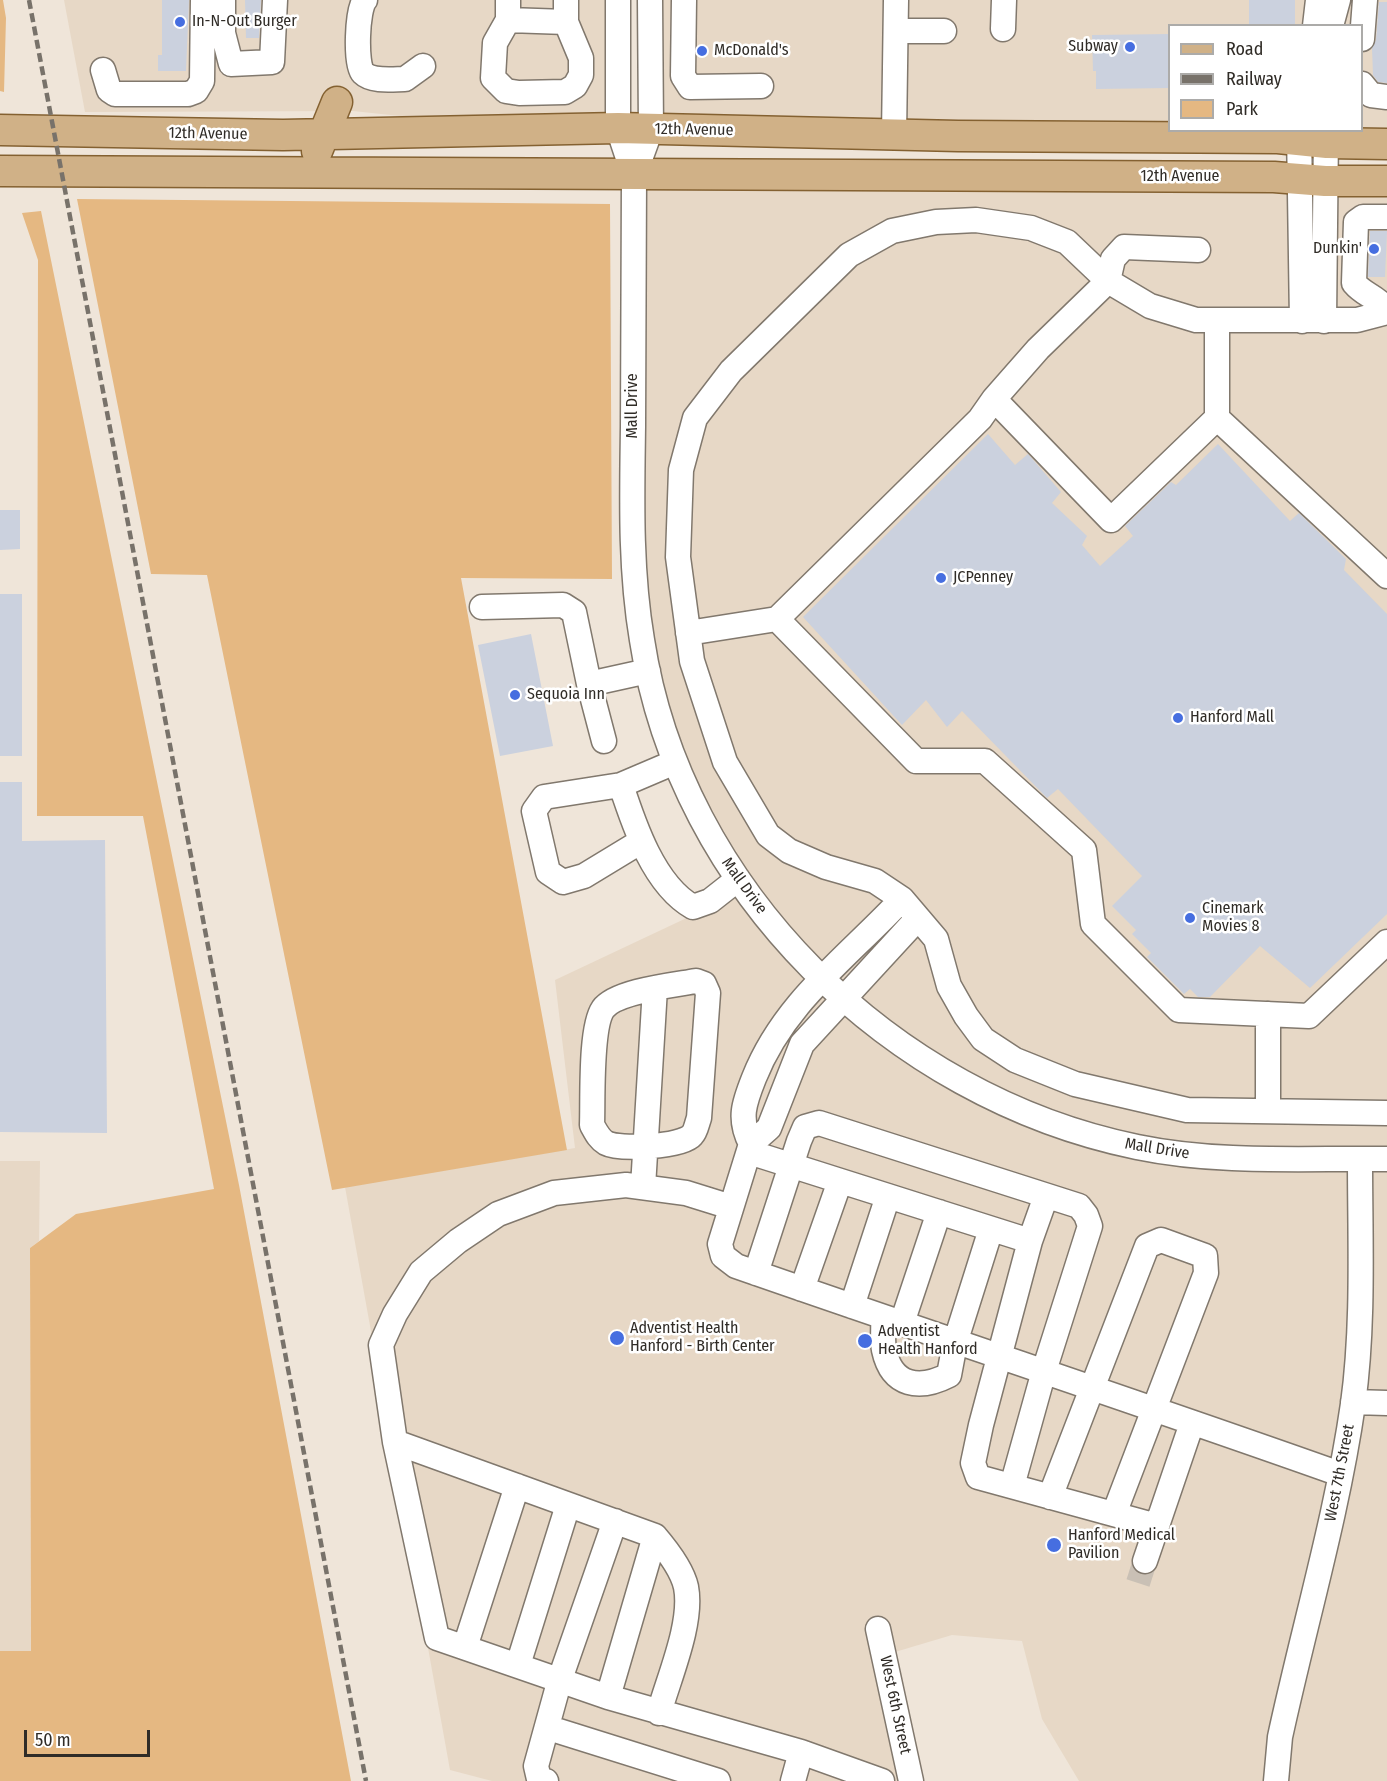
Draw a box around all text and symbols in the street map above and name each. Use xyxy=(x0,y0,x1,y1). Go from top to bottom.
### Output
place label: In-N-Out Burger xyxy=(192,12,297,32)
marker: In-N-Out Burger xyxy=(173,15,187,29)
legend xyxy=(1168,24,1363,132)
place label: Subway xyxy=(1068,37,1118,57)
text: Road xyxy=(1226,38,1263,60)
marker: Subway xyxy=(1123,40,1137,54)
place label: McDonald's xyxy=(714,41,789,61)
marker: McDonald's xyxy=(695,44,709,58)
text: Railway xyxy=(1226,68,1282,90)
text: Park xyxy=(1226,98,1258,120)
street label: 12th Avenue xyxy=(654,120,734,140)
street label: 12th Avenue xyxy=(168,124,248,144)
street label: 12th Avenue xyxy=(1141,167,1219,187)
place label: Dunkin' xyxy=(1313,239,1362,259)
marker: Dunkin' xyxy=(1367,242,1381,256)
street label: Mall Drive xyxy=(623,373,643,439)
place label: JCPenney xyxy=(953,568,1013,588)
marker: JCPenney xyxy=(934,571,948,585)
place label: Sequoia Inn xyxy=(527,685,605,705)
marker: Sequoia Inn xyxy=(508,688,522,702)
place label: Hanford Mall xyxy=(1190,708,1274,728)
marker: Hanford Mall xyxy=(1171,711,1185,725)
street label: Mall Drive xyxy=(717,854,771,918)
place label: Cinemark Movies 8 xyxy=(1202,899,1264,937)
marker: Cinemark Movies 8 xyxy=(1183,911,1197,925)
street label: Mall Drive xyxy=(1123,1134,1191,1164)
place label: Adventist Health Hanford - Birth Center xyxy=(630,1319,775,1357)
place label: Adventist Health Hanford xyxy=(878,1322,978,1360)
marker: Adventist Health Hanford - Birth Center xyxy=(608,1329,626,1347)
marker: Adventist Health Hanford xyxy=(856,1332,874,1350)
street label: West 7th Street xyxy=(1321,1423,1359,1523)
place label: Hanford Medical Pavilion xyxy=(1068,1526,1175,1564)
marker: Hanford Medical Pavilion xyxy=(1045,1536,1063,1554)
street label: West 6th Street xyxy=(875,1654,915,1756)
scale bar xyxy=(27,1718,153,1756)
text: 50 m xyxy=(35,1729,71,1751)

